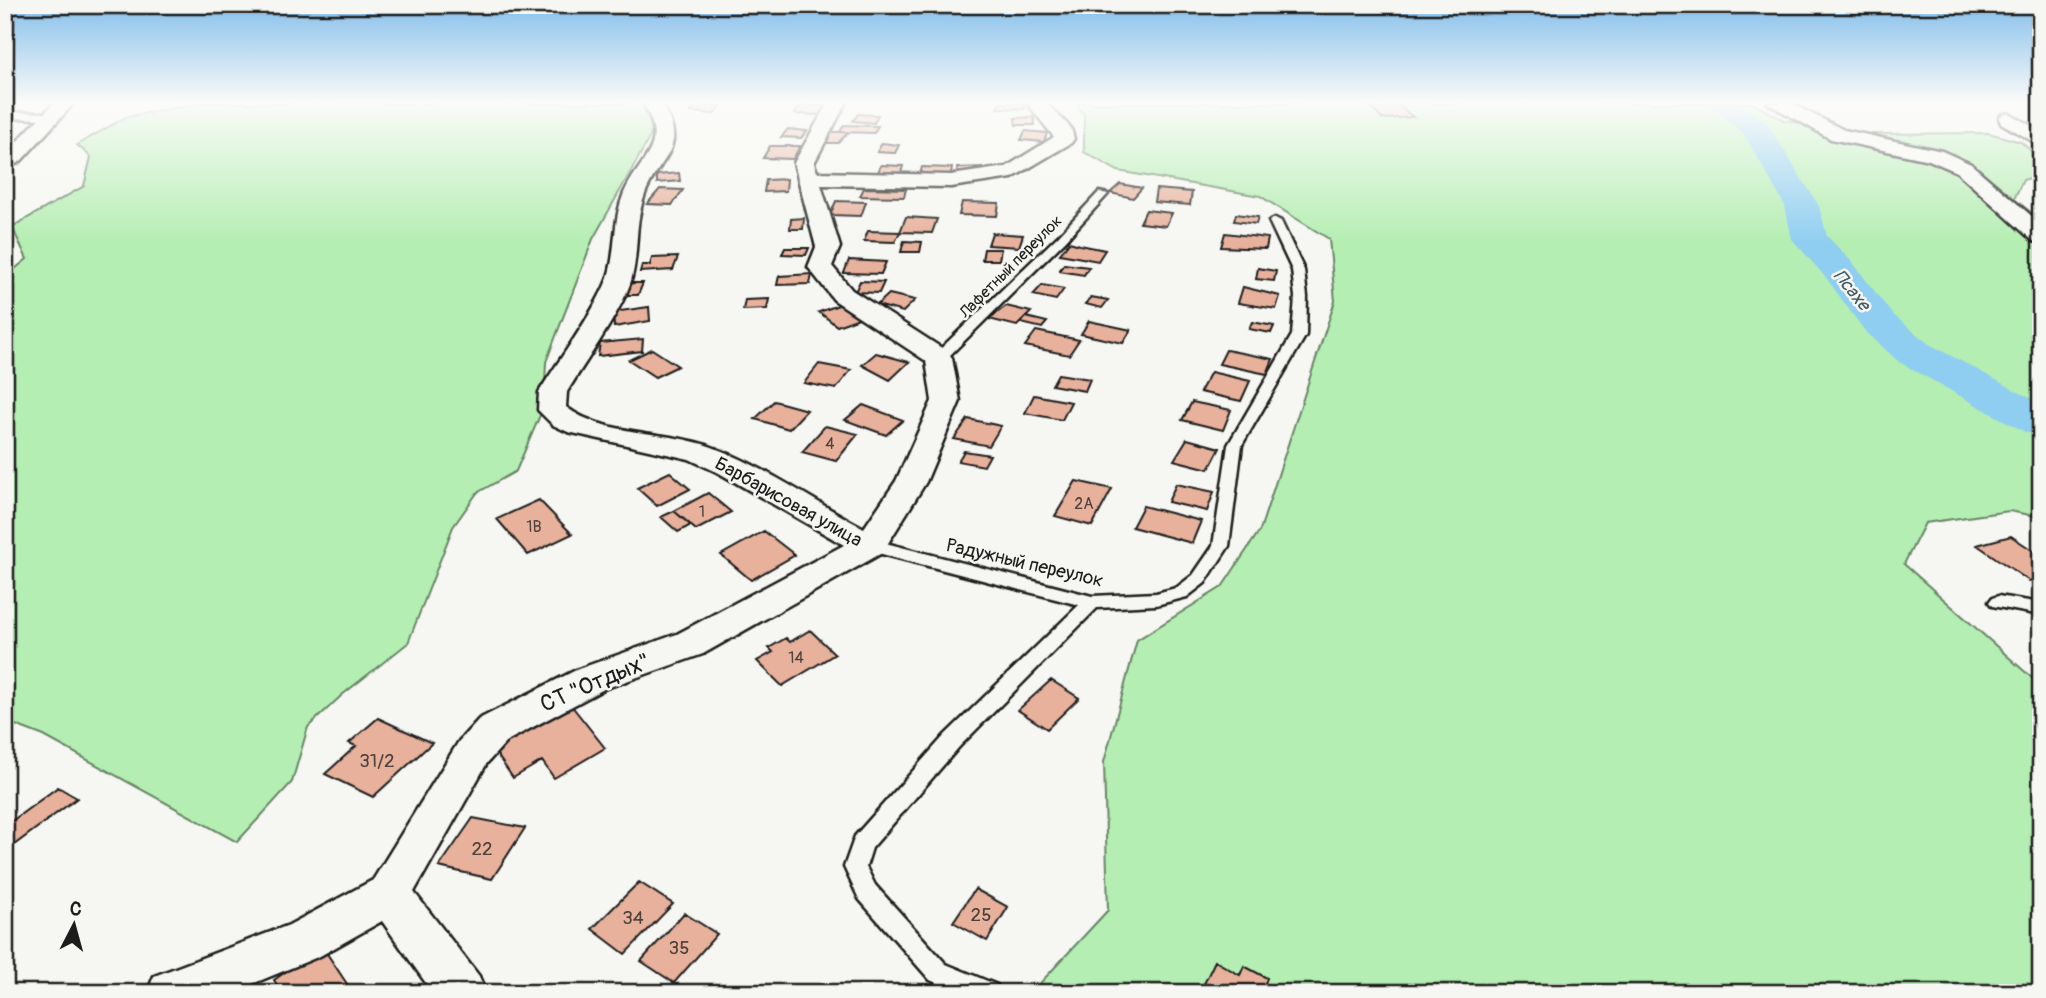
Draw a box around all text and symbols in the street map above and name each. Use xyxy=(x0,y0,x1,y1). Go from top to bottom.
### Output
street label: Лафетный переулок xyxy=(954,211,1066,323)
water label: Псахе xyxy=(1828,265,1876,317)
house number: 4 xyxy=(825,434,835,454)
street label: Барбарисовая улица xyxy=(711,451,867,552)
house number: 2А xyxy=(1074,494,1094,514)
house number: 1 xyxy=(699,502,705,522)
house number: 1В xyxy=(526,517,542,537)
street label: Радужный переулок xyxy=(944,533,1106,593)
street label: СТ "Отдых" xyxy=(536,646,655,719)
house number: 14 xyxy=(788,648,804,668)
house number: 31/2 xyxy=(359,749,395,773)
house number: 22 xyxy=(471,837,493,861)
north arrow xyxy=(38,890,108,960)
text: С xyxy=(69,897,83,922)
house number: 25 xyxy=(971,903,991,927)
house number: 34 xyxy=(622,906,644,930)
house number: 35 xyxy=(669,936,689,960)

